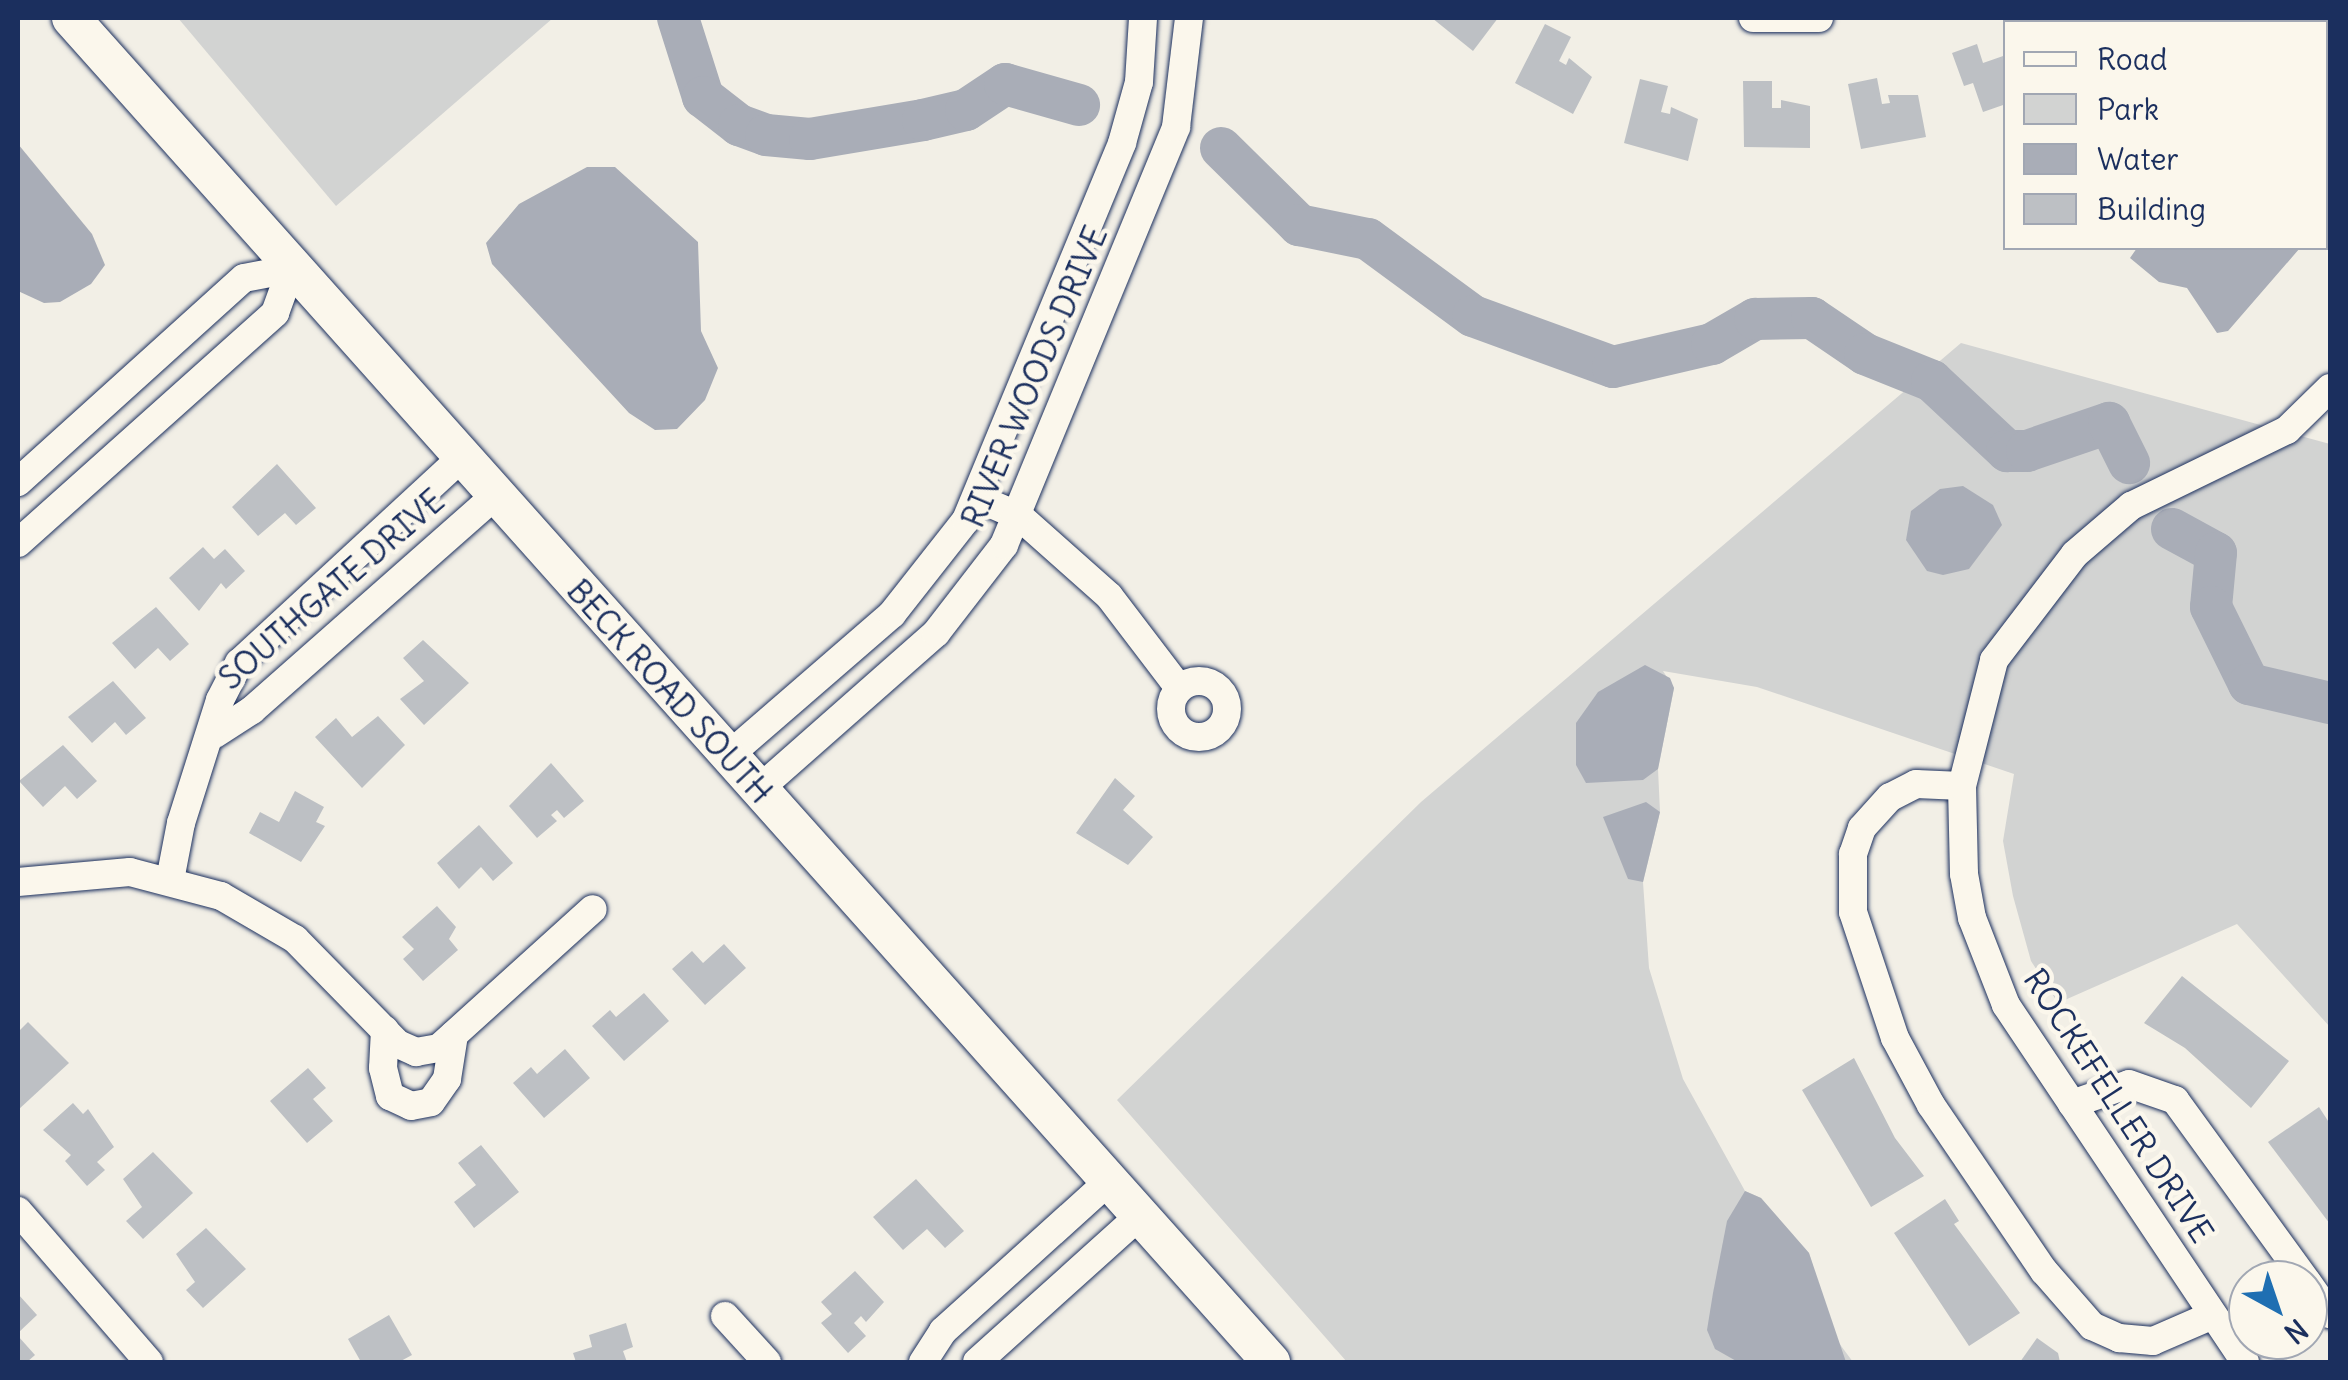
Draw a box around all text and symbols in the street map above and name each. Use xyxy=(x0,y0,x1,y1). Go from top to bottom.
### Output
legend xyxy=(2003,20,2328,250)
text: Road xyxy=(2097,40,2167,78)
text: Park xyxy=(2097,90,2159,128)
text: Water xyxy=(2097,140,2179,178)
text: Building xyxy=(2097,190,2206,228)
street label: RIVER WOODS DRIVE xyxy=(954,221,1116,533)
street label: SOUTHGATE DRIVE xyxy=(212,482,452,698)
street label: BECK ROAD SOUTH xyxy=(558,572,780,812)
street label: ROCKEFELLER DRIVE xyxy=(2015,962,2221,1250)
north arrow xyxy=(2228,1260,2328,1360)
text: N xyxy=(2277,1311,2315,1351)

